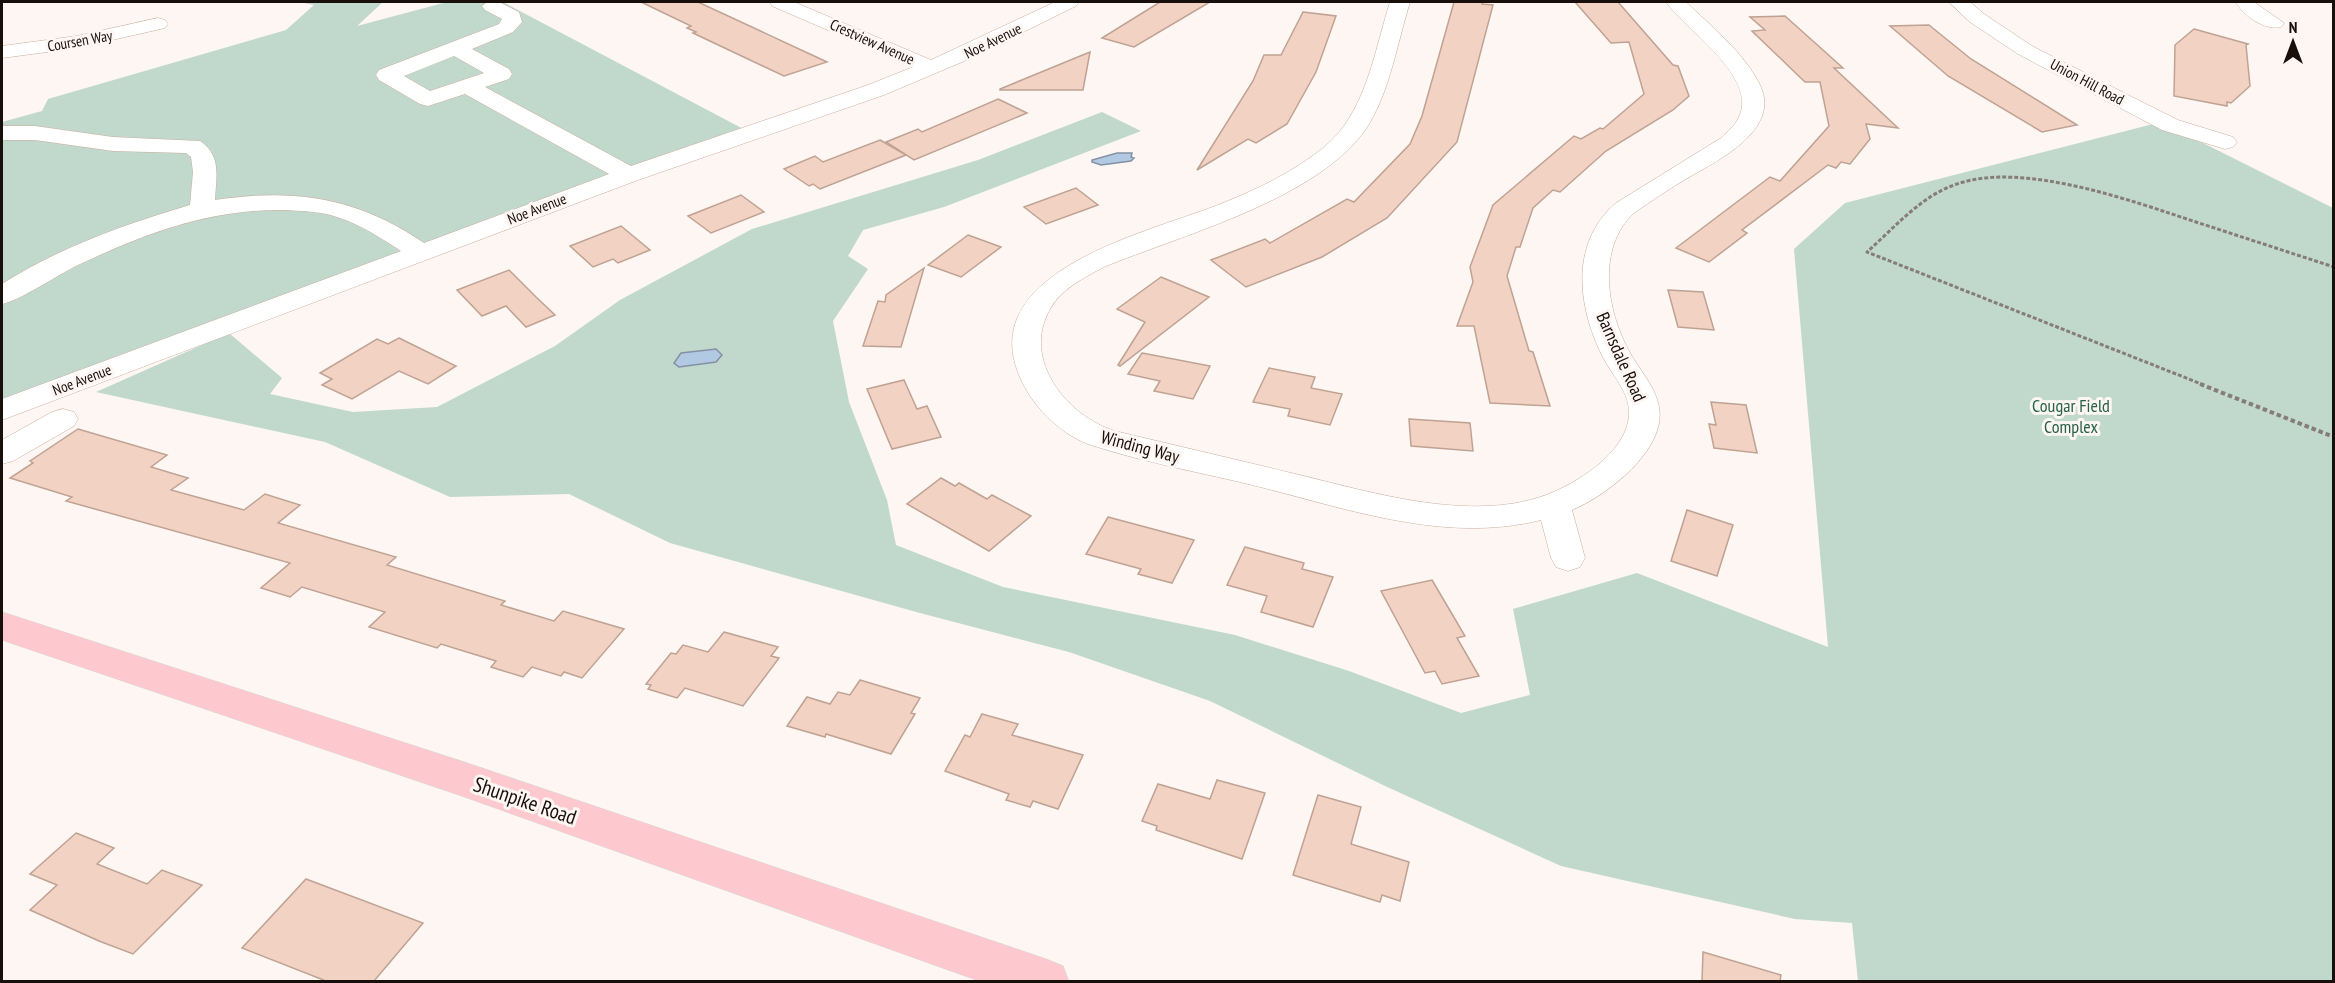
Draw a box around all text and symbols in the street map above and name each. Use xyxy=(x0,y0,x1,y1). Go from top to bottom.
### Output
north arrow xyxy=(2263,12,2323,72)
street label: Crestview Avenue xyxy=(827,14,917,69)
text: N xyxy=(2289,17,2297,37)
street label: Noe Avenue xyxy=(961,19,1025,63)
street label: Coursen Way xyxy=(46,25,114,56)
street label: Union Hill Road xyxy=(2047,54,2127,109)
street label: Noe Avenue xyxy=(505,189,569,228)
street label: Barnsdale Road xyxy=(1591,308,1651,405)
street label: Noe Avenue xyxy=(50,360,114,399)
park label: Cougar Field Complex xyxy=(2032,394,2110,438)
street label: Winding Way xyxy=(1098,425,1182,468)
street label: Shunpike Road xyxy=(470,770,580,831)

